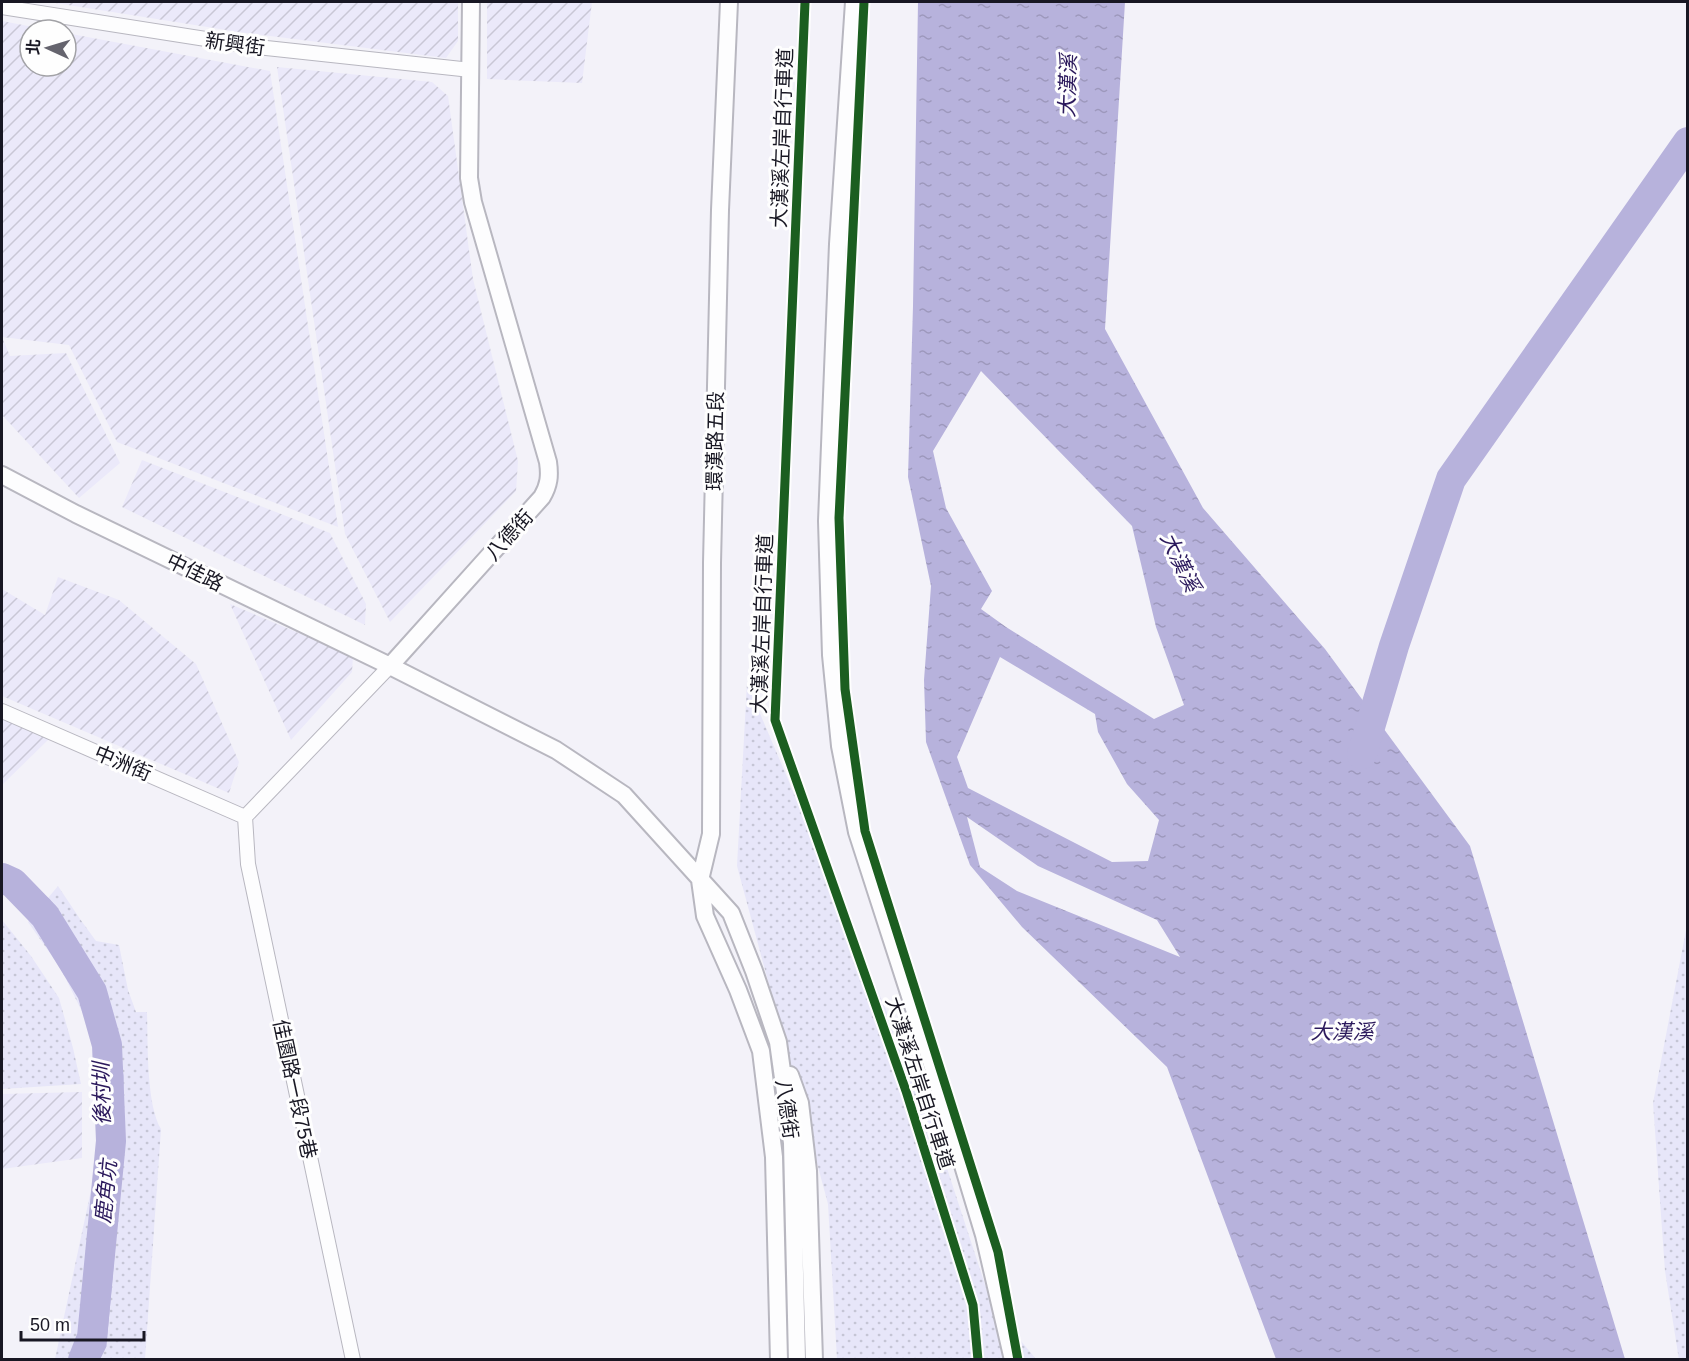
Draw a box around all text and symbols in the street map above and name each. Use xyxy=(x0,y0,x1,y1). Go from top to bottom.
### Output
north arrow xyxy=(18,18,78,78)
street label: 新興街 xyxy=(204,29,266,59)
text: 北 xyxy=(24,38,43,56)
street label: 大漢溪左岸自行車道 xyxy=(768,48,796,228)
water label: 大漢溪 xyxy=(1055,51,1080,118)
street label: 環漢路五段 xyxy=(703,391,727,491)
street label: 八德街 xyxy=(481,505,537,565)
water label: 大漢溪 xyxy=(1156,528,1206,598)
street label: 大漢溪左岸自行車道 xyxy=(748,534,776,714)
street label: 中佳路 xyxy=(163,549,227,595)
street label: 中洲街 xyxy=(91,741,155,785)
street label: 大漢溪左岸自行車道 xyxy=(882,994,958,1172)
street label: 佳園路一段75巷 xyxy=(269,1017,321,1161)
water label: 大漢溪 xyxy=(1311,1020,1376,1043)
water label: 後村圳 xyxy=(89,1059,114,1126)
street label: 八德街 xyxy=(772,1078,802,1140)
water label: 鹿角坑 xyxy=(91,1156,121,1224)
scale bar xyxy=(21,1304,144,1342)
text: 50 m xyxy=(30,1315,70,1335)

